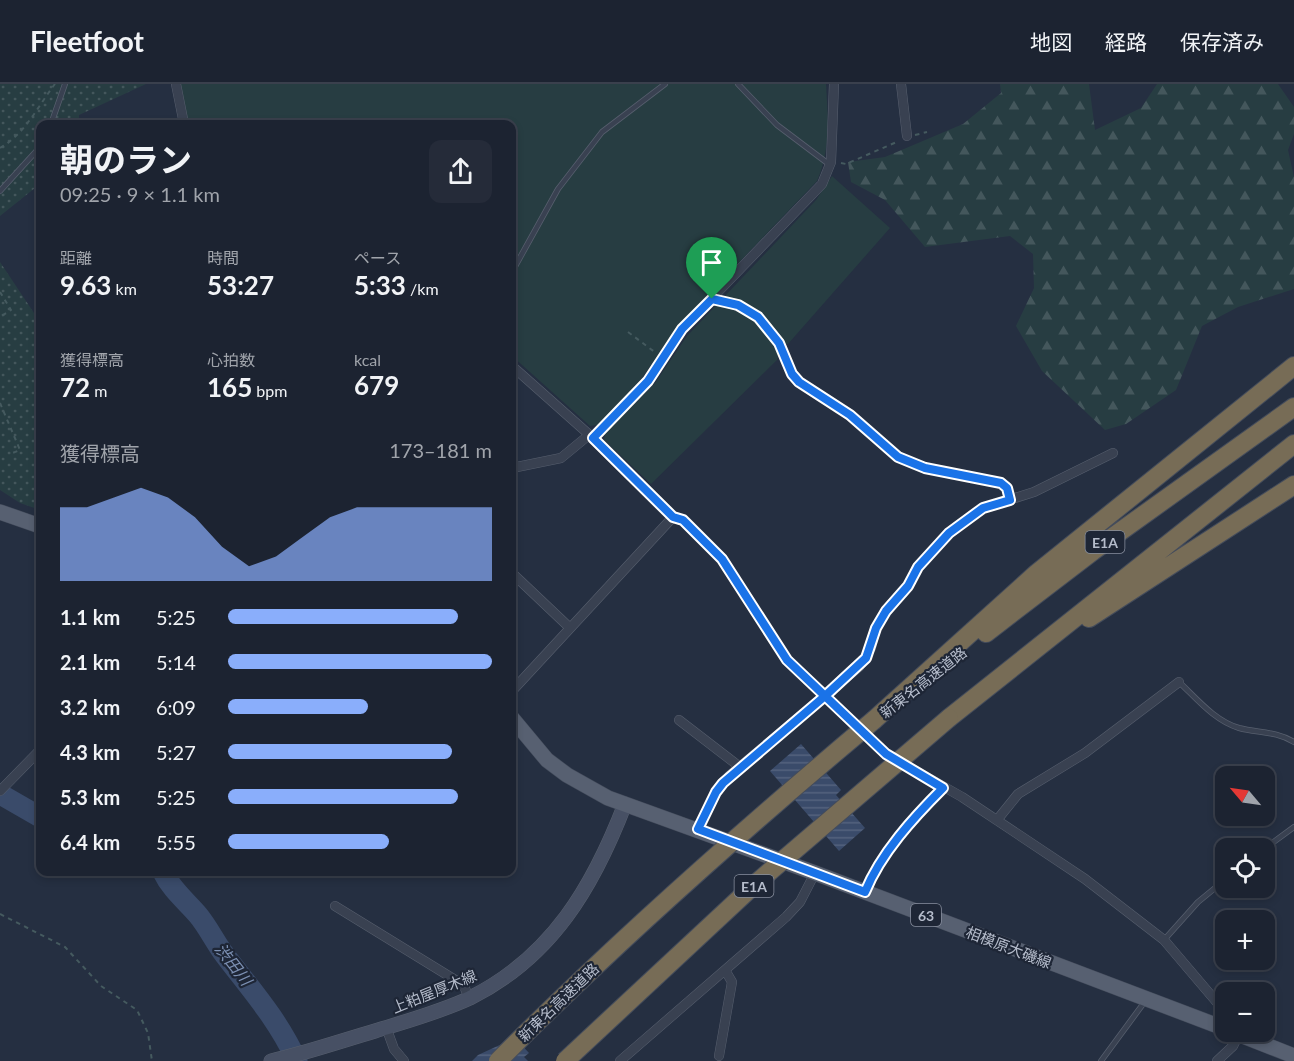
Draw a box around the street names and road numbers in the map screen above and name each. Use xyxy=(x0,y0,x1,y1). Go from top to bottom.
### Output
road number: E1A xyxy=(1086,531,1124,553)
street label: 新東名高速道路 xyxy=(876,643,970,721)
road number: E1A xyxy=(734,875,774,897)
road number: 63 xyxy=(911,904,941,926)
street label: 相模原大磯線 xyxy=(964,922,1054,972)
street label: 新東名高速道路 xyxy=(514,959,602,1045)
street label: 上粕屋厚木線 xyxy=(389,966,479,1016)

